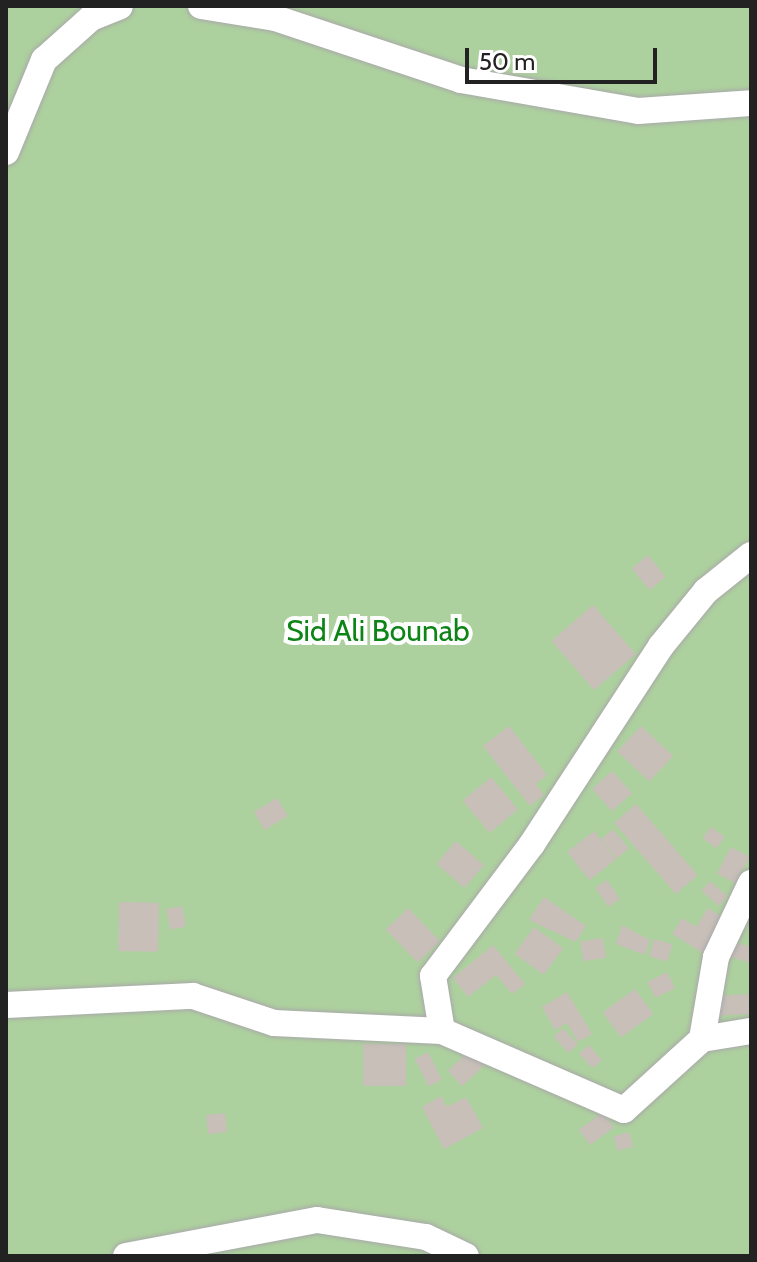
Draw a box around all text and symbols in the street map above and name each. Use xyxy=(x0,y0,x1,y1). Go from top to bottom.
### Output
scale bar xyxy=(469,32,661,82)
text: 50 m xyxy=(479,47,535,76)
park label: Sid Ali Bounab xyxy=(286,613,470,649)

